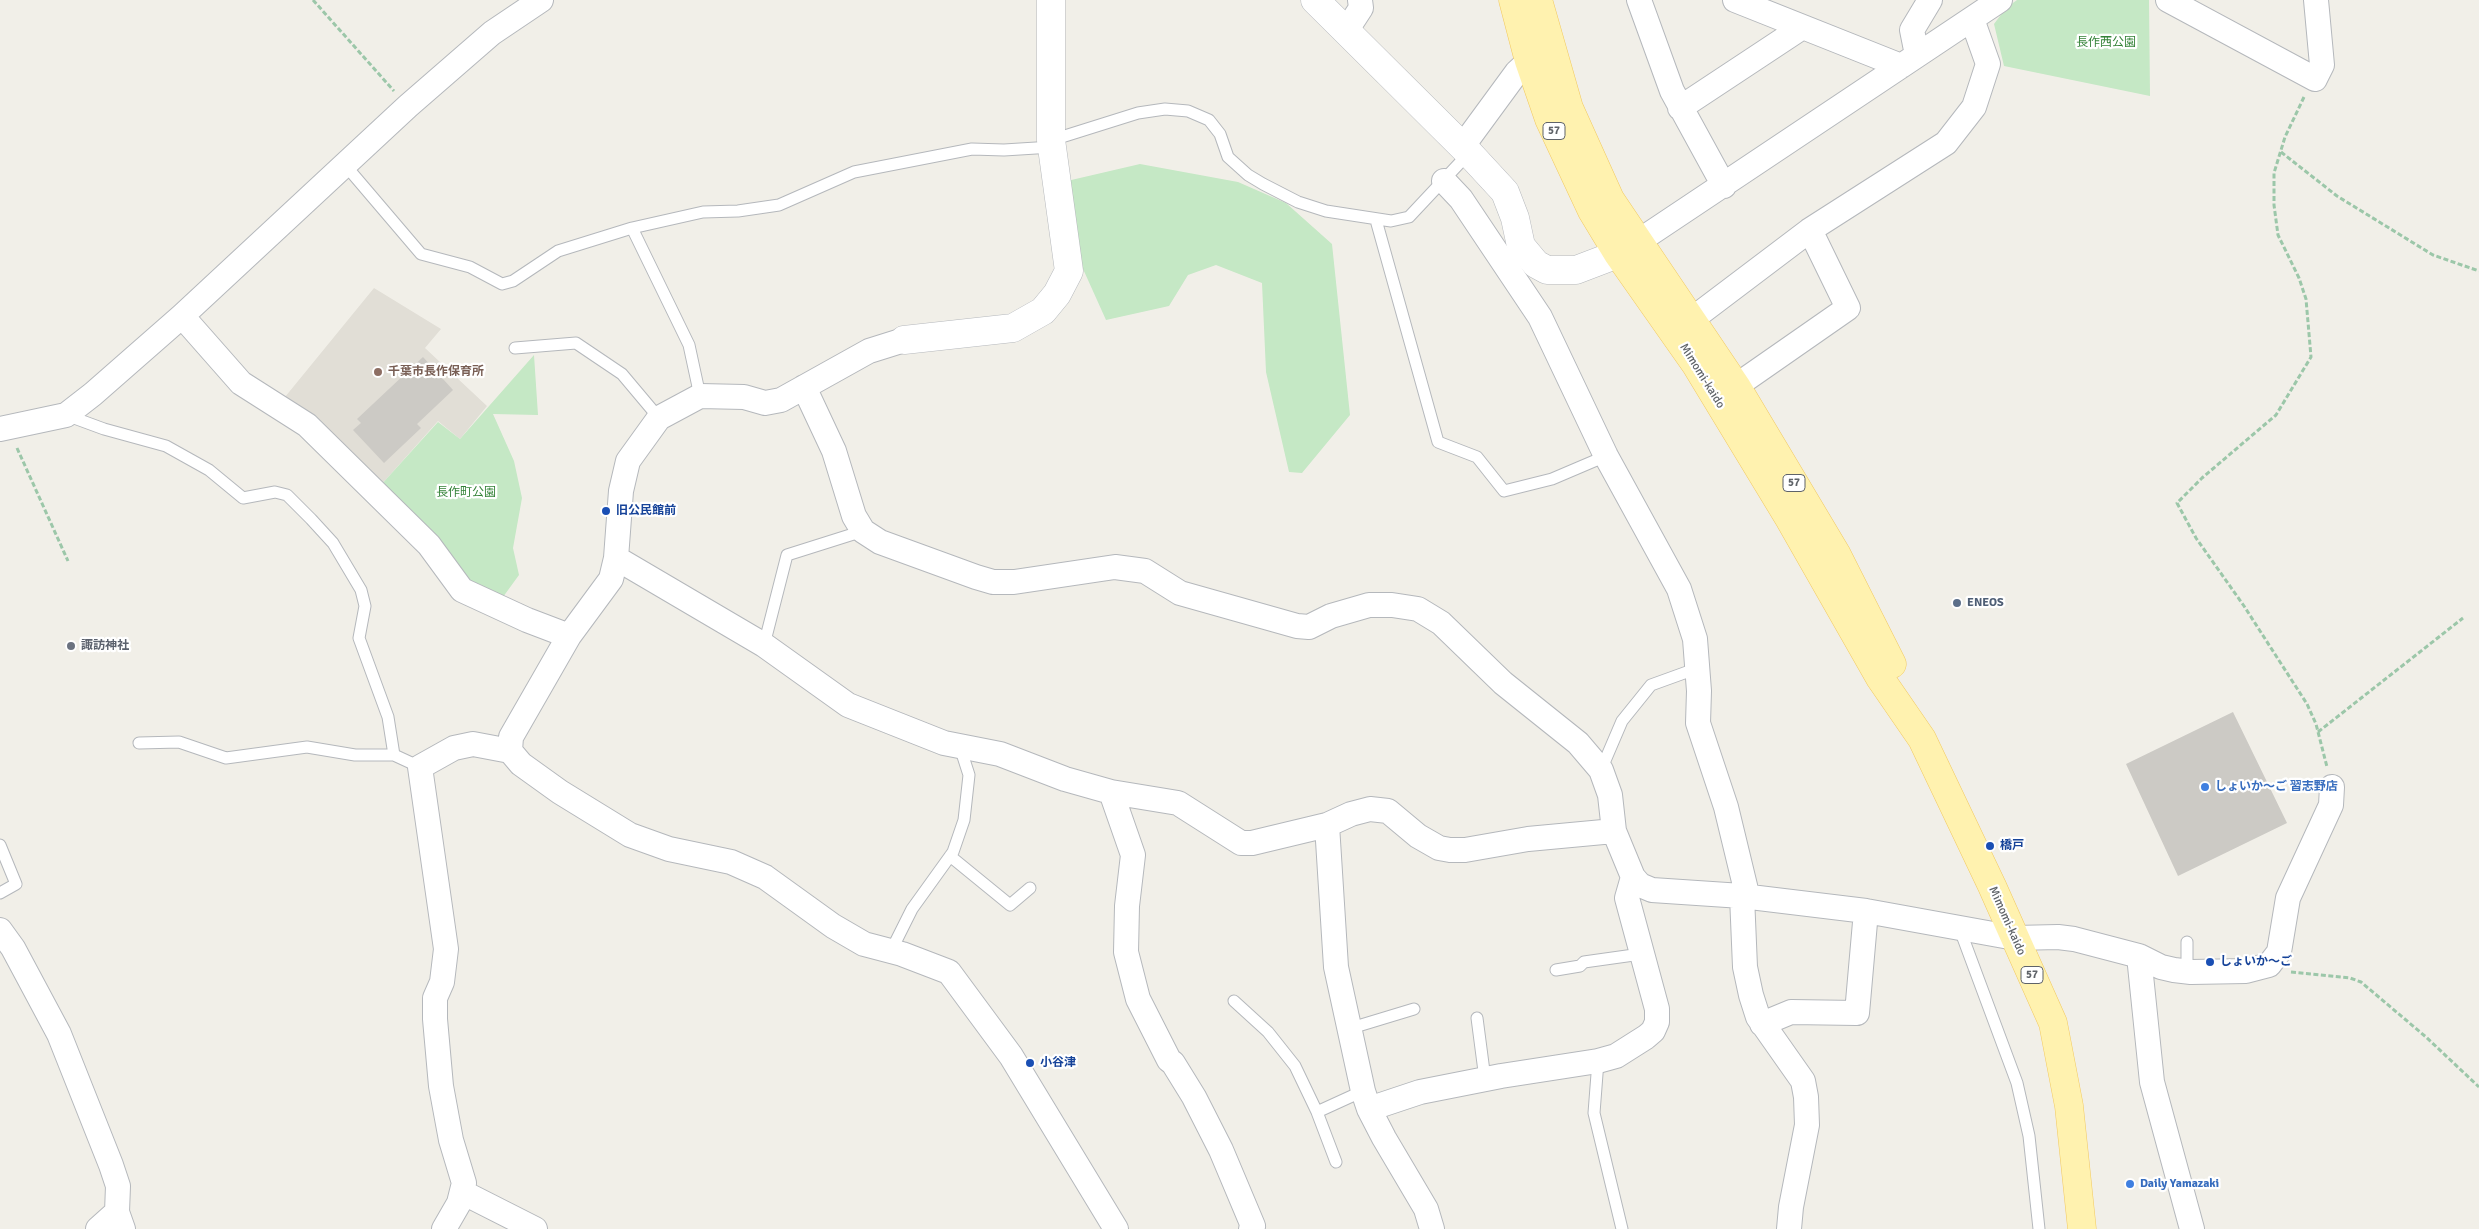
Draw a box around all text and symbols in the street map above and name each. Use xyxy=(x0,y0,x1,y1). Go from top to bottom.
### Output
park label: 長作西公園 xyxy=(2076,36,2136,50)
road number: 57 xyxy=(1543,122,1565,140)
street label: Mimomi-kaido xyxy=(1676,341,1728,411)
place label: 千葉市長作保育所 xyxy=(388,365,484,379)
marker: 千葉市長作保育所 xyxy=(372,366,384,378)
road number: 57 xyxy=(1783,474,1805,492)
park label: 長作町公園 xyxy=(436,486,496,500)
place label: 旧公民館前 xyxy=(616,504,676,518)
marker: 旧公民館前 xyxy=(600,505,612,517)
place label: ENEOS xyxy=(1967,596,2004,610)
marker: ENEOS xyxy=(1951,597,1963,609)
place label: 諏訪神社 xyxy=(81,639,129,653)
marker: 諏訪神社 xyxy=(65,640,77,652)
place label: しょいか～ご 習志野店 xyxy=(2215,780,2338,794)
marker: しょいか～ご 習志野店 xyxy=(2199,781,2211,793)
place label: 橋戸 xyxy=(2000,839,2024,853)
marker: 橋戸 xyxy=(1984,840,1996,852)
street label: Mimomi-kaido xyxy=(1985,884,2029,958)
place label: しょいか〜ご xyxy=(2220,955,2292,969)
marker: しょいか〜ご xyxy=(2204,956,2216,968)
road number: 57 xyxy=(2021,966,2043,984)
place label: 小谷津 xyxy=(1040,1056,1076,1070)
marker: 小谷津 xyxy=(1024,1057,1036,1069)
place label: Daily Yamazaki xyxy=(2140,1177,2219,1191)
marker: Daily Yamazaki xyxy=(2124,1178,2136,1190)

